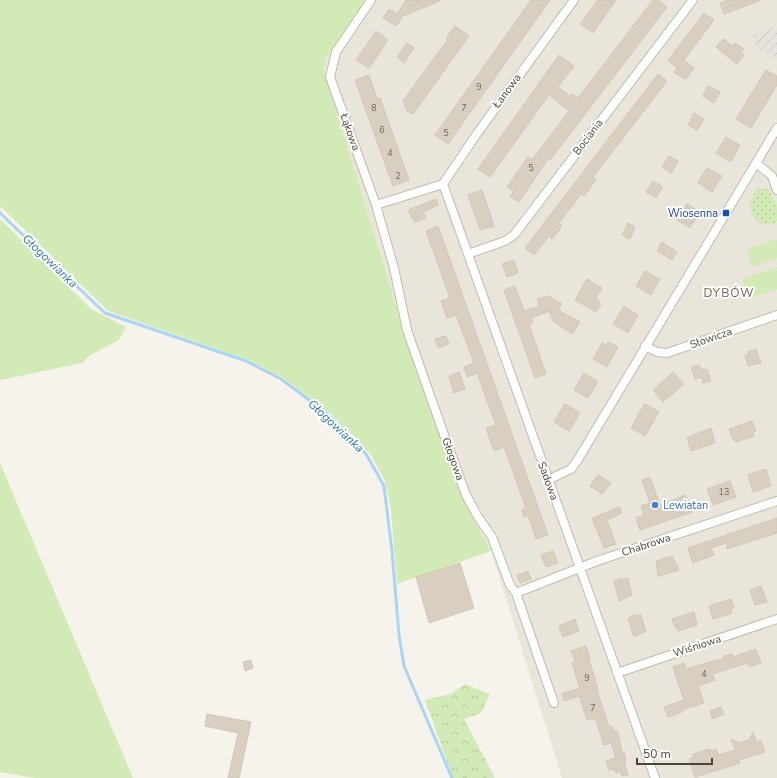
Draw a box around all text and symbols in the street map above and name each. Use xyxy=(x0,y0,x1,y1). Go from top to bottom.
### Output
street label: Łanowa xyxy=(489,71,525,112)
house number: 9 xyxy=(476,81,482,93)
house number: 8 xyxy=(371,102,377,114)
house number: 7 xyxy=(461,102,467,114)
street label: Łąkowa xyxy=(336,111,364,153)
street label: Bociania xyxy=(569,116,607,158)
house number: 6 xyxy=(379,124,385,136)
house number: 5 xyxy=(443,127,449,139)
house number: 4 xyxy=(387,147,393,159)
house number: 5 xyxy=(528,162,534,174)
house number: 2 xyxy=(395,170,401,182)
place label: Wiosenna xyxy=(668,206,718,221)
marker: Wiosenna xyxy=(721,208,731,218)
water label: Głogowianka xyxy=(19,231,81,291)
district label: DYBÓW xyxy=(703,285,755,301)
street label: Słowicza xyxy=(688,324,734,352)
water label: Głogowianka xyxy=(305,396,367,456)
street label: Głogowa xyxy=(438,435,468,483)
street label: Sadowa xyxy=(534,460,562,503)
house number: 13 xyxy=(719,486,729,498)
place label: Lewiatan xyxy=(663,498,708,513)
marker: Lewiatan xyxy=(650,500,660,510)
street label: Chabrowa xyxy=(620,530,673,560)
street label: Wiśniowa xyxy=(671,631,723,661)
house number: 4 xyxy=(701,668,707,680)
house number: 9 xyxy=(584,672,590,684)
house number: 7 xyxy=(590,702,596,714)
scale bar xyxy=(637,740,712,766)
text: 50 m xyxy=(643,746,671,762)

